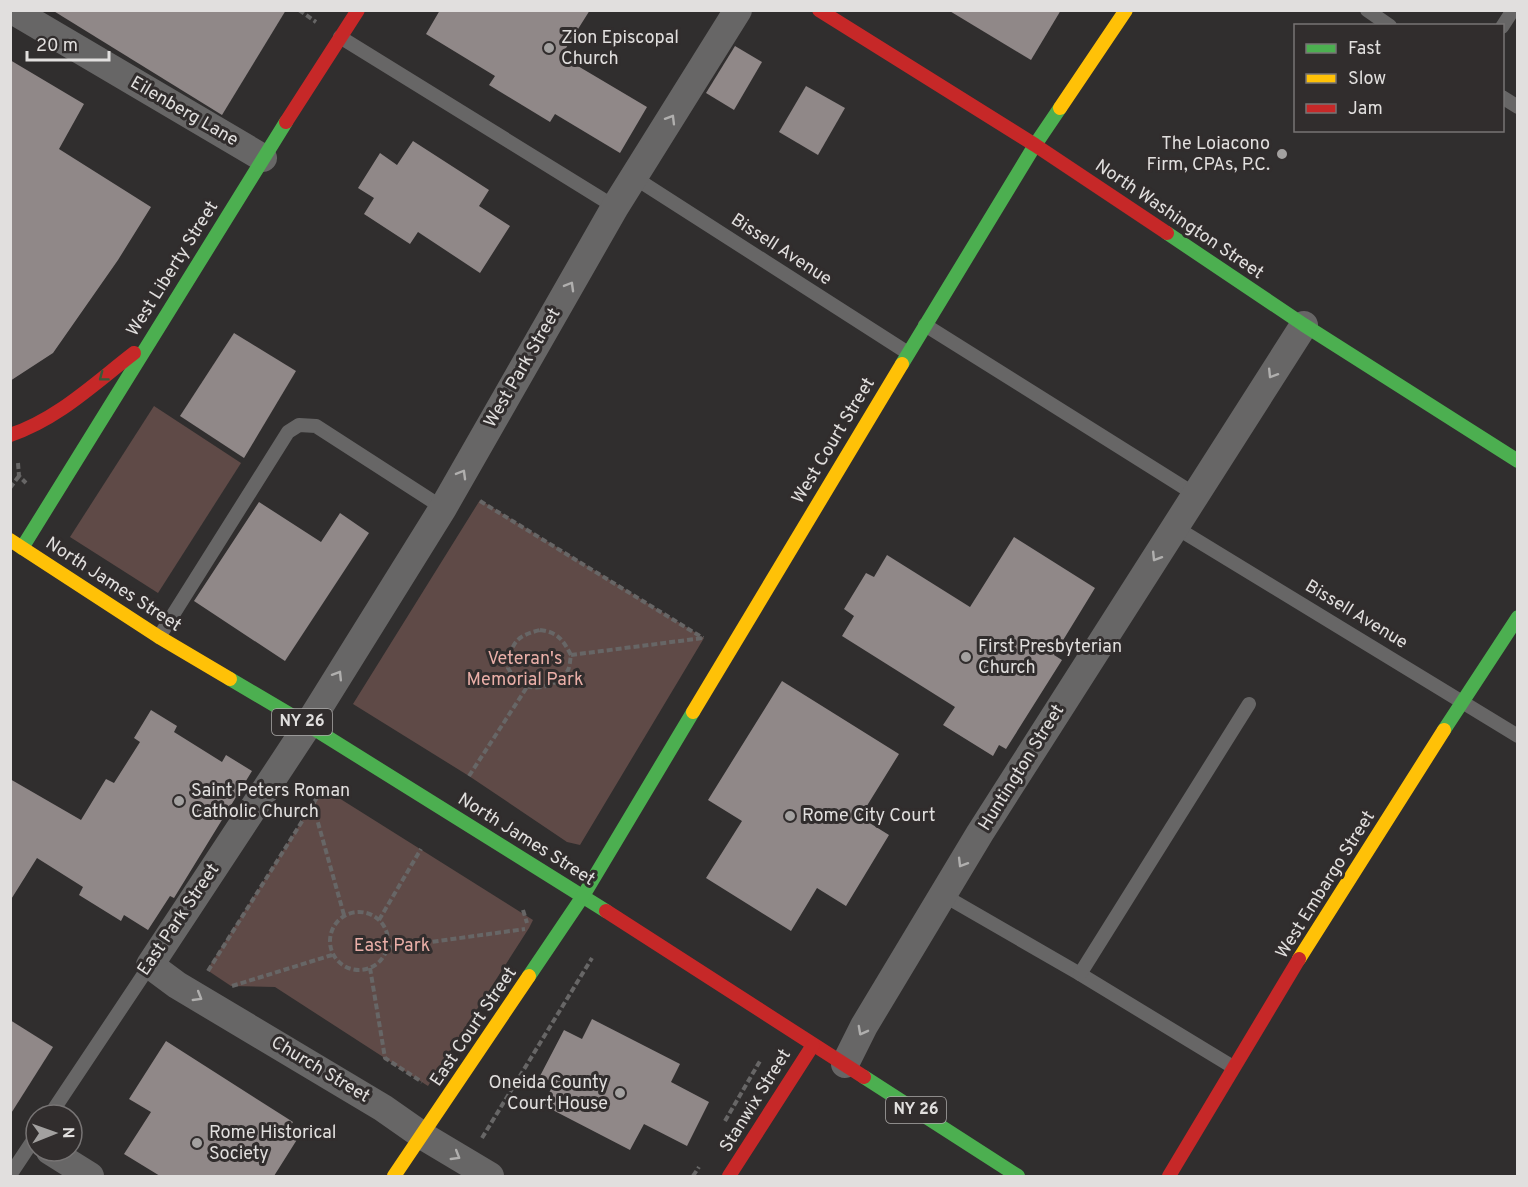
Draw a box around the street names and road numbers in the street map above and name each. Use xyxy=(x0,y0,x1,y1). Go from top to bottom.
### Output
street label: Eilenberg Lane xyxy=(126,72,242,152)
street label: North Washington Street xyxy=(1090,155,1268,285)
street label: West Liberty Street xyxy=(122,197,224,341)
street label: Bissell Avenue xyxy=(726,209,836,291)
street label: West Park Street xyxy=(479,304,567,432)
street label: West Court Street xyxy=(787,374,881,508)
street label: North James Street xyxy=(41,532,185,638)
street label: Bissell Avenue xyxy=(1300,575,1412,655)
street label: Huntington Street xyxy=(974,701,1070,835)
road number: NY 26 xyxy=(272,709,332,735)
street label: North James Street xyxy=(453,788,599,892)
street label: West Embargo Street xyxy=(1271,807,1381,963)
street label: East Park Street xyxy=(133,860,225,980)
street label: East Court Street xyxy=(426,963,522,1091)
street label: Church Street xyxy=(266,1031,374,1109)
street label: Stanwix Street xyxy=(715,1045,797,1157)
road number: NY 26 xyxy=(886,1097,946,1123)

